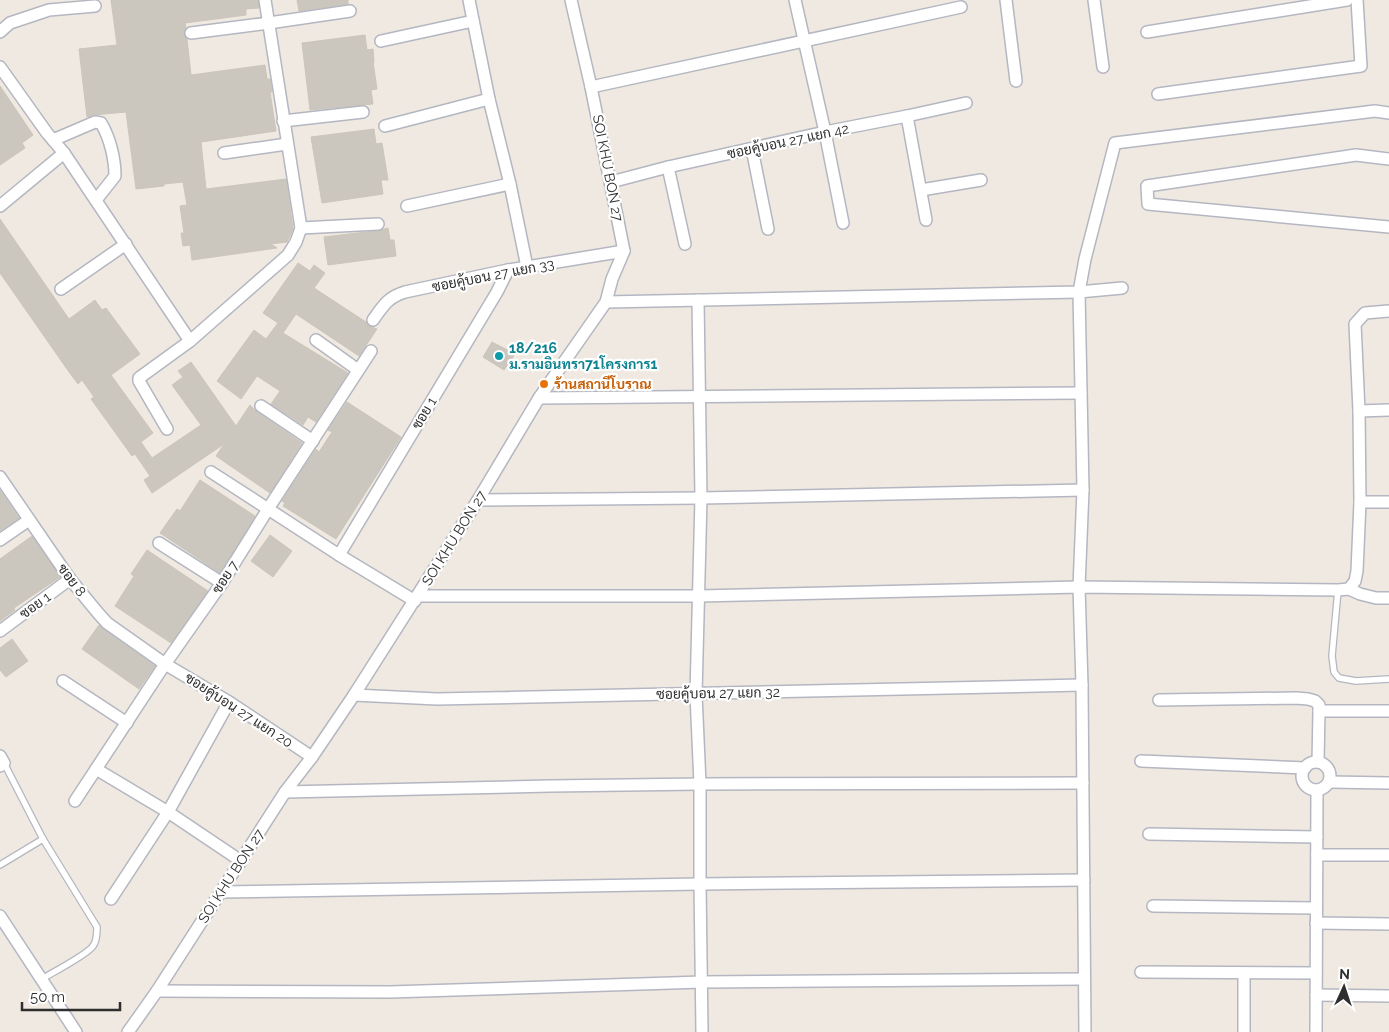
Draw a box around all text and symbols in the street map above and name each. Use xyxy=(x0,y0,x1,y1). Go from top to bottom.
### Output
street label: SOI KHU BON 27 xyxy=(590,113,626,223)
street label: ซอยคู้บอน 27 แยก 42 xyxy=(725,119,851,164)
street label: ซอยคู้บอน 27 แยก 33 xyxy=(430,254,556,297)
place label: 18/216 ม.รามอินทรา71โครงการ1 xyxy=(509,340,657,372)
marker: 18/216 ม.รามอินทรา71โครงการ1 xyxy=(493,350,505,362)
place label: ร้านสถานีโบราณ xyxy=(554,375,652,392)
marker: ร้านสถานีโบราณ xyxy=(538,378,550,390)
street label: ซอย 1 xyxy=(408,394,440,432)
street label: SOI KHU BON 27 xyxy=(418,487,490,588)
street label: ซอย 7 xyxy=(209,557,242,596)
street label: ซอย 8 xyxy=(55,561,89,599)
street label: ซอย 1 xyxy=(16,588,54,622)
street label: ซอยคู้บอน 27 แยก 20 xyxy=(181,668,296,752)
street label: ซอยคู้บอน 27 แยก 32 xyxy=(656,683,780,704)
street label: SOI KHU BON 27 xyxy=(195,826,268,926)
north arrow xyxy=(1319,962,1369,1012)
text: N xyxy=(1339,966,1350,982)
scale bar xyxy=(22,980,120,1012)
text: 50 m xyxy=(30,988,65,1006)

